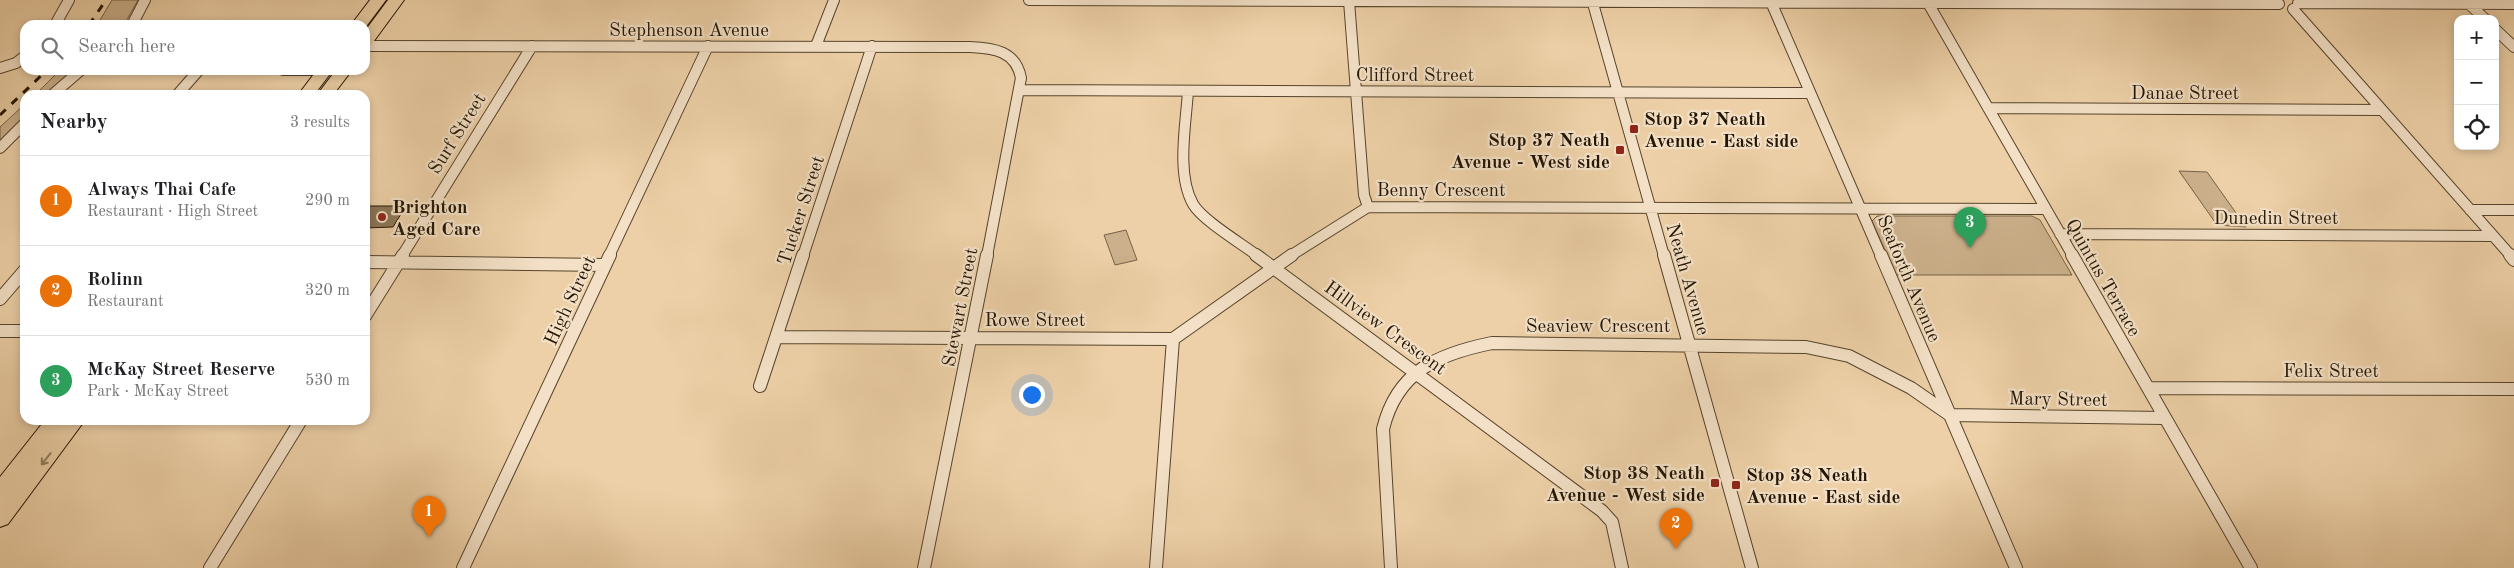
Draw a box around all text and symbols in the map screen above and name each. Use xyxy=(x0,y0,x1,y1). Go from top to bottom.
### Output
map controls xyxy=(2454,15,2499,150)
button: + xyxy=(2454,15,2499,60)
search box xyxy=(20,20,370,75)
street label: Stephenson Avenue xyxy=(609,22,769,41)
icon: search xyxy=(38,34,66,62)
text: Search here xyxy=(78,38,175,57)
button: − xyxy=(2454,60,2499,105)
street label: Clifford Street xyxy=(1356,67,1474,86)
street label: Danae Street xyxy=(2131,85,2239,104)
street label: Surf Street xyxy=(426,90,490,178)
button: locate xyxy=(2454,105,2499,150)
place label: Stop 37 Neath Avenue - East side xyxy=(1644,111,1799,152)
text: Nearby xyxy=(40,112,108,133)
text: 3 results xyxy=(290,115,350,131)
marker: Stop 37 Neath Avenue - East side xyxy=(1628,123,1640,135)
place label: Stop 37 Neath Avenue - West side xyxy=(1451,132,1610,173)
marker: Stop 37 Neath Avenue - West side xyxy=(1614,144,1626,156)
street label: Tucker Street xyxy=(776,154,829,268)
text: Always Thai Cafe xyxy=(87,181,236,200)
street label: Benny Crescent xyxy=(1376,182,1506,201)
text: 1 xyxy=(51,193,61,209)
text: 290 m xyxy=(305,193,350,209)
place label: Brighton Aged Care xyxy=(392,199,481,240)
text: Restaurant · High Street xyxy=(87,204,258,220)
pin: 3 xyxy=(1954,207,1986,248)
street label: Dunedin Street xyxy=(2214,210,2338,229)
marker: Brighton Aged Care xyxy=(376,211,388,223)
street label: Seaforth Avenue xyxy=(1872,213,1943,345)
street label: Quintus Terrace xyxy=(2061,216,2143,340)
street label: Neath Avenue xyxy=(1662,222,1712,338)
street label: Stewart Street xyxy=(941,246,982,369)
street label: High Street xyxy=(542,253,600,349)
text: Rolinn xyxy=(87,271,143,290)
street label: Hillview Crescent xyxy=(1320,278,1449,380)
text: 2 xyxy=(51,283,61,299)
text: 320 m xyxy=(305,283,350,299)
text: Restaurant xyxy=(87,294,164,310)
street label: Rowe Street xyxy=(985,312,1085,331)
street label: Seaview Crescent xyxy=(1526,318,1670,337)
text: McKay Street Reserve xyxy=(87,361,275,380)
street label: Felix Street xyxy=(2283,363,2379,382)
text: 3 xyxy=(51,373,61,389)
text: 530 m xyxy=(305,373,350,389)
your location xyxy=(1019,382,1045,408)
text: Park · McKay Street xyxy=(87,384,229,400)
street label: Mary Street xyxy=(2008,390,2108,411)
one-way arrow xyxy=(40,452,51,465)
place label: Stop 38 Neath Avenue - West side xyxy=(1546,465,1705,506)
place label: Stop 38 Neath Avenue - East side xyxy=(1746,467,1901,508)
marker: Stop 38 Neath Avenue - West side xyxy=(1709,477,1721,489)
marker: Stop 38 Neath Avenue - East side xyxy=(1730,479,1742,491)
pin: 1 xyxy=(413,496,445,537)
pin: 2 xyxy=(1660,508,1692,549)

